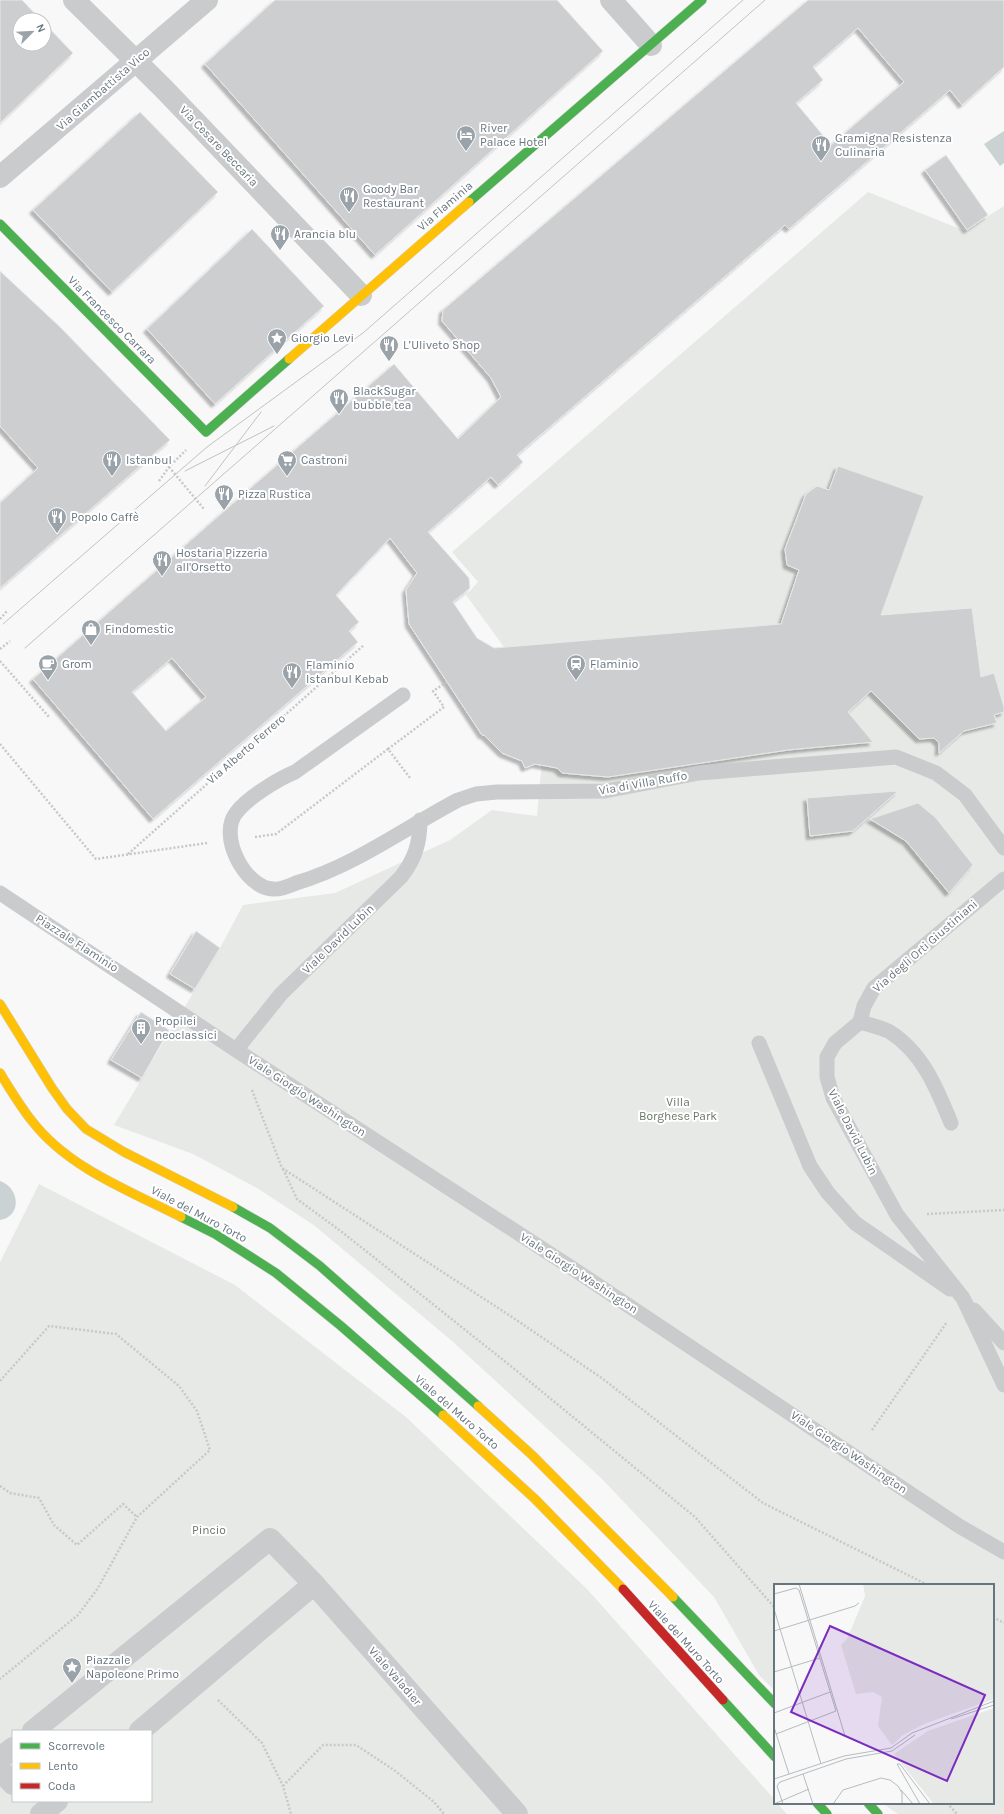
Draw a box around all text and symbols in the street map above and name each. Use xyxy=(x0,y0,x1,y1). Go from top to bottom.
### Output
north arrow xyxy=(12,12,52,52)
text: N xyxy=(33,22,48,34)
street label: Via Giambattista Vico xyxy=(54,45,152,133)
street label: Via Cesare Beccaria xyxy=(177,103,261,189)
place label: River Palace Hotel xyxy=(480,121,547,149)
hotel icon: River Palace Hotel xyxy=(455,124,477,152)
place label: Gramigna Resistenza Culinaria xyxy=(835,131,952,159)
restaurant icon: Gramigna Resistenza Culinaria xyxy=(810,134,832,162)
street label: Via Flaminia xyxy=(415,178,475,234)
place label: Goody Bar Restaurant xyxy=(363,182,424,210)
restaurant icon: Goody Bar Restaurant xyxy=(338,185,360,213)
restaurant icon: Arancia blu xyxy=(269,223,291,251)
place label: Arancia blu xyxy=(294,227,356,241)
street label: Via Francesco Carrara xyxy=(65,273,159,367)
place icon: Giorgio Levi xyxy=(266,327,288,355)
place label: Giorgio Levi xyxy=(291,331,354,345)
restaurant icon: L’Uliveto Shop xyxy=(378,334,400,362)
place label: L’Uliveto Shop xyxy=(403,338,480,352)
place label: BlackSugar bubble tea xyxy=(353,384,416,412)
restaurant icon: BlackSugar bubble tea xyxy=(328,387,350,415)
restaurant icon: Istanbul xyxy=(101,449,123,477)
supermarket icon: Castroni xyxy=(276,449,298,477)
place label: Istanbul xyxy=(126,453,172,467)
place label: Castroni xyxy=(301,453,348,467)
restaurant icon: Pizza Rustica xyxy=(213,483,235,511)
place label: Pizza Rustica xyxy=(238,487,311,501)
restaurant icon: Popolo Caffè xyxy=(46,506,68,534)
place label: Popolo Caffè xyxy=(71,510,139,524)
place label: Hostaria Pizzeria all'Orsetto xyxy=(176,546,268,574)
restaurant icon: Hostaria Pizzeria all'Orsetto xyxy=(151,549,173,577)
shop icon: Findomestic xyxy=(80,618,102,646)
place label: Findomestic xyxy=(105,622,174,636)
cafe icon: Grom xyxy=(37,653,59,681)
station icon: Flaminio xyxy=(565,653,587,681)
place label: Grom xyxy=(62,657,92,671)
place label: Flaminio xyxy=(590,657,638,671)
place label: Flaminio Istanbul Kebab xyxy=(306,658,389,686)
restaurant icon: Flaminio Istanbul Kebab xyxy=(281,661,303,689)
street label: Via Alberto Ferrero xyxy=(204,711,288,787)
street label: Via di Villa Ruffo xyxy=(598,768,688,798)
street label: Via degli Orti Giustiniani xyxy=(870,897,980,995)
street label: Viale David Lubin xyxy=(299,901,377,977)
street label: Piazzale Flaminio xyxy=(33,911,121,975)
place label: Propilei neoclassici xyxy=(155,1014,217,1042)
building icon: Propilei neoclassici xyxy=(130,1017,152,1045)
street label: Viale Giorgio Washington xyxy=(246,1053,368,1139)
street label: Viale David Lubin xyxy=(825,1087,881,1177)
park label: Villa Borghese Park xyxy=(639,1095,717,1123)
street label: Viale del Muro Torto xyxy=(148,1183,250,1245)
street label: Viale Giorgio Washington xyxy=(518,1230,640,1316)
street label: Viale del Muro Torto xyxy=(412,1372,502,1452)
street label: Viale Giorgio Washington xyxy=(788,1408,910,1496)
park label: Pincio xyxy=(192,1523,226,1537)
inset map xyxy=(774,1584,994,1804)
street label: Viale del Muro Torto xyxy=(645,1598,727,1686)
street label: Viale Valadier xyxy=(366,1644,425,1709)
place label: Piazzale Napoleone Primo xyxy=(86,1653,179,1681)
place icon: Piazzale Napoleone Primo xyxy=(61,1656,83,1684)
legend xyxy=(12,1730,152,1802)
text: Scorrevole xyxy=(48,1739,105,1753)
text: Lento xyxy=(48,1759,78,1773)
text: Coda xyxy=(48,1779,76,1793)

